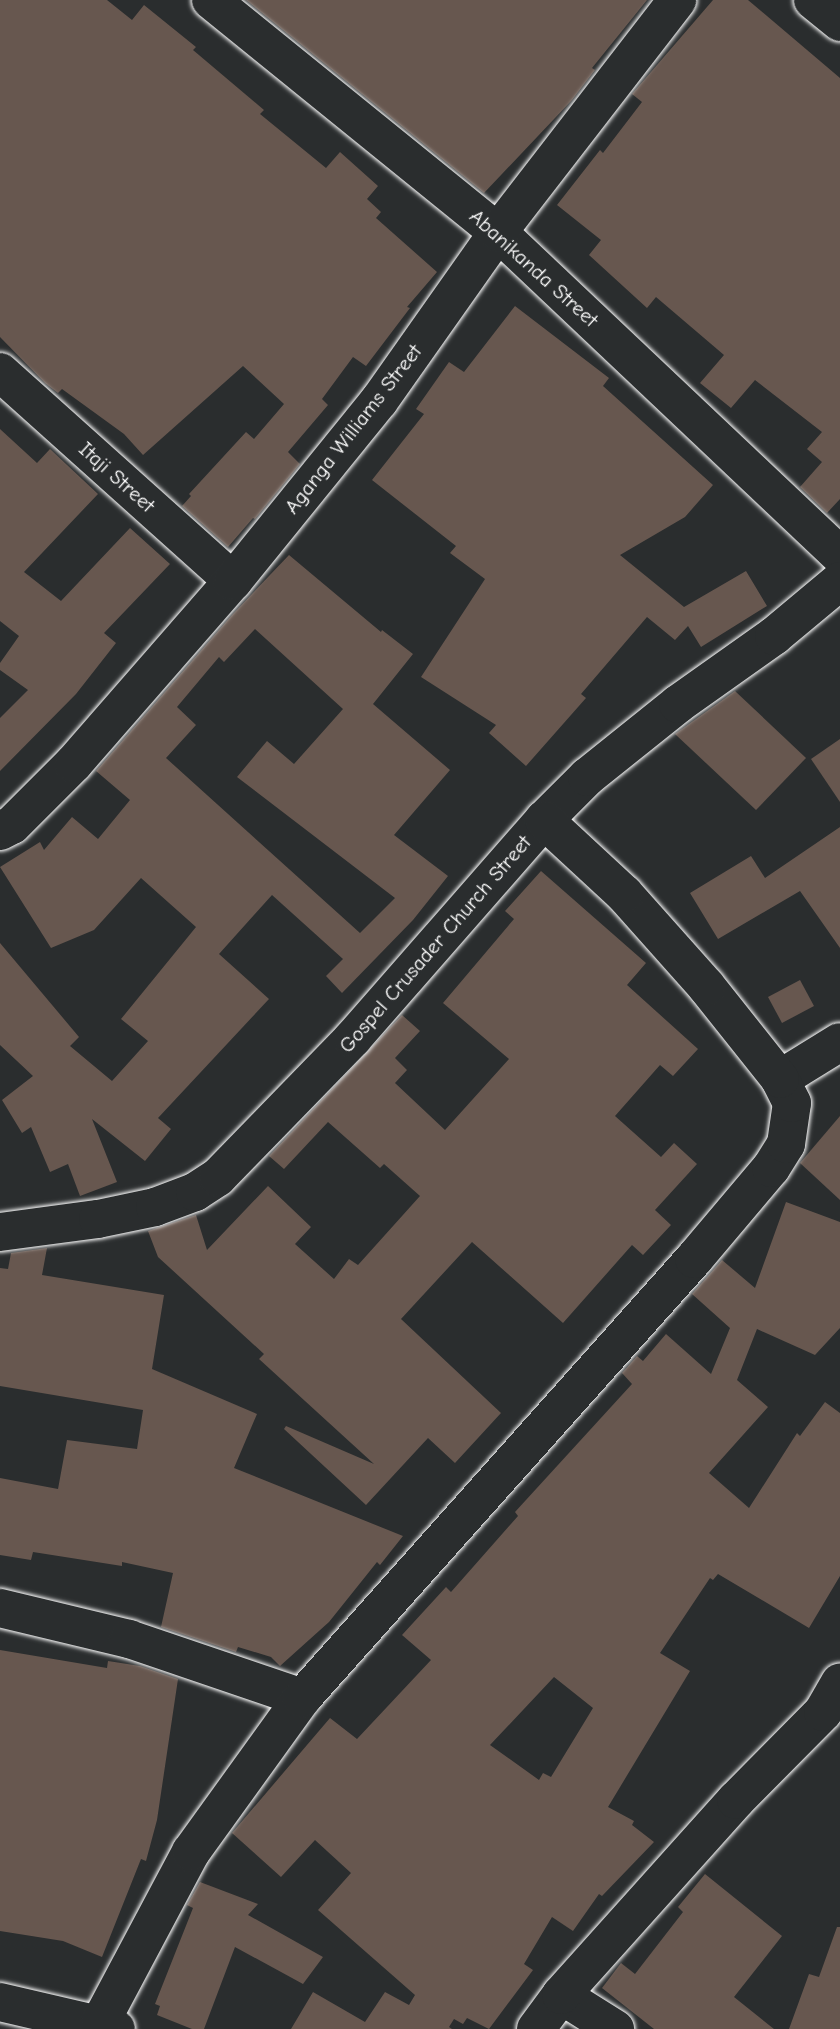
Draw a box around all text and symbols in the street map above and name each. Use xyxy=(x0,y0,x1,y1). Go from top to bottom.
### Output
street label: Abanikanda Street xyxy=(464,204,604,332)
street label: Aganga Williams Street xyxy=(279,339,427,519)
street label: Itaji Street xyxy=(74,436,160,518)
street label: Gospel Crusader Church Street xyxy=(334,830,536,1058)

